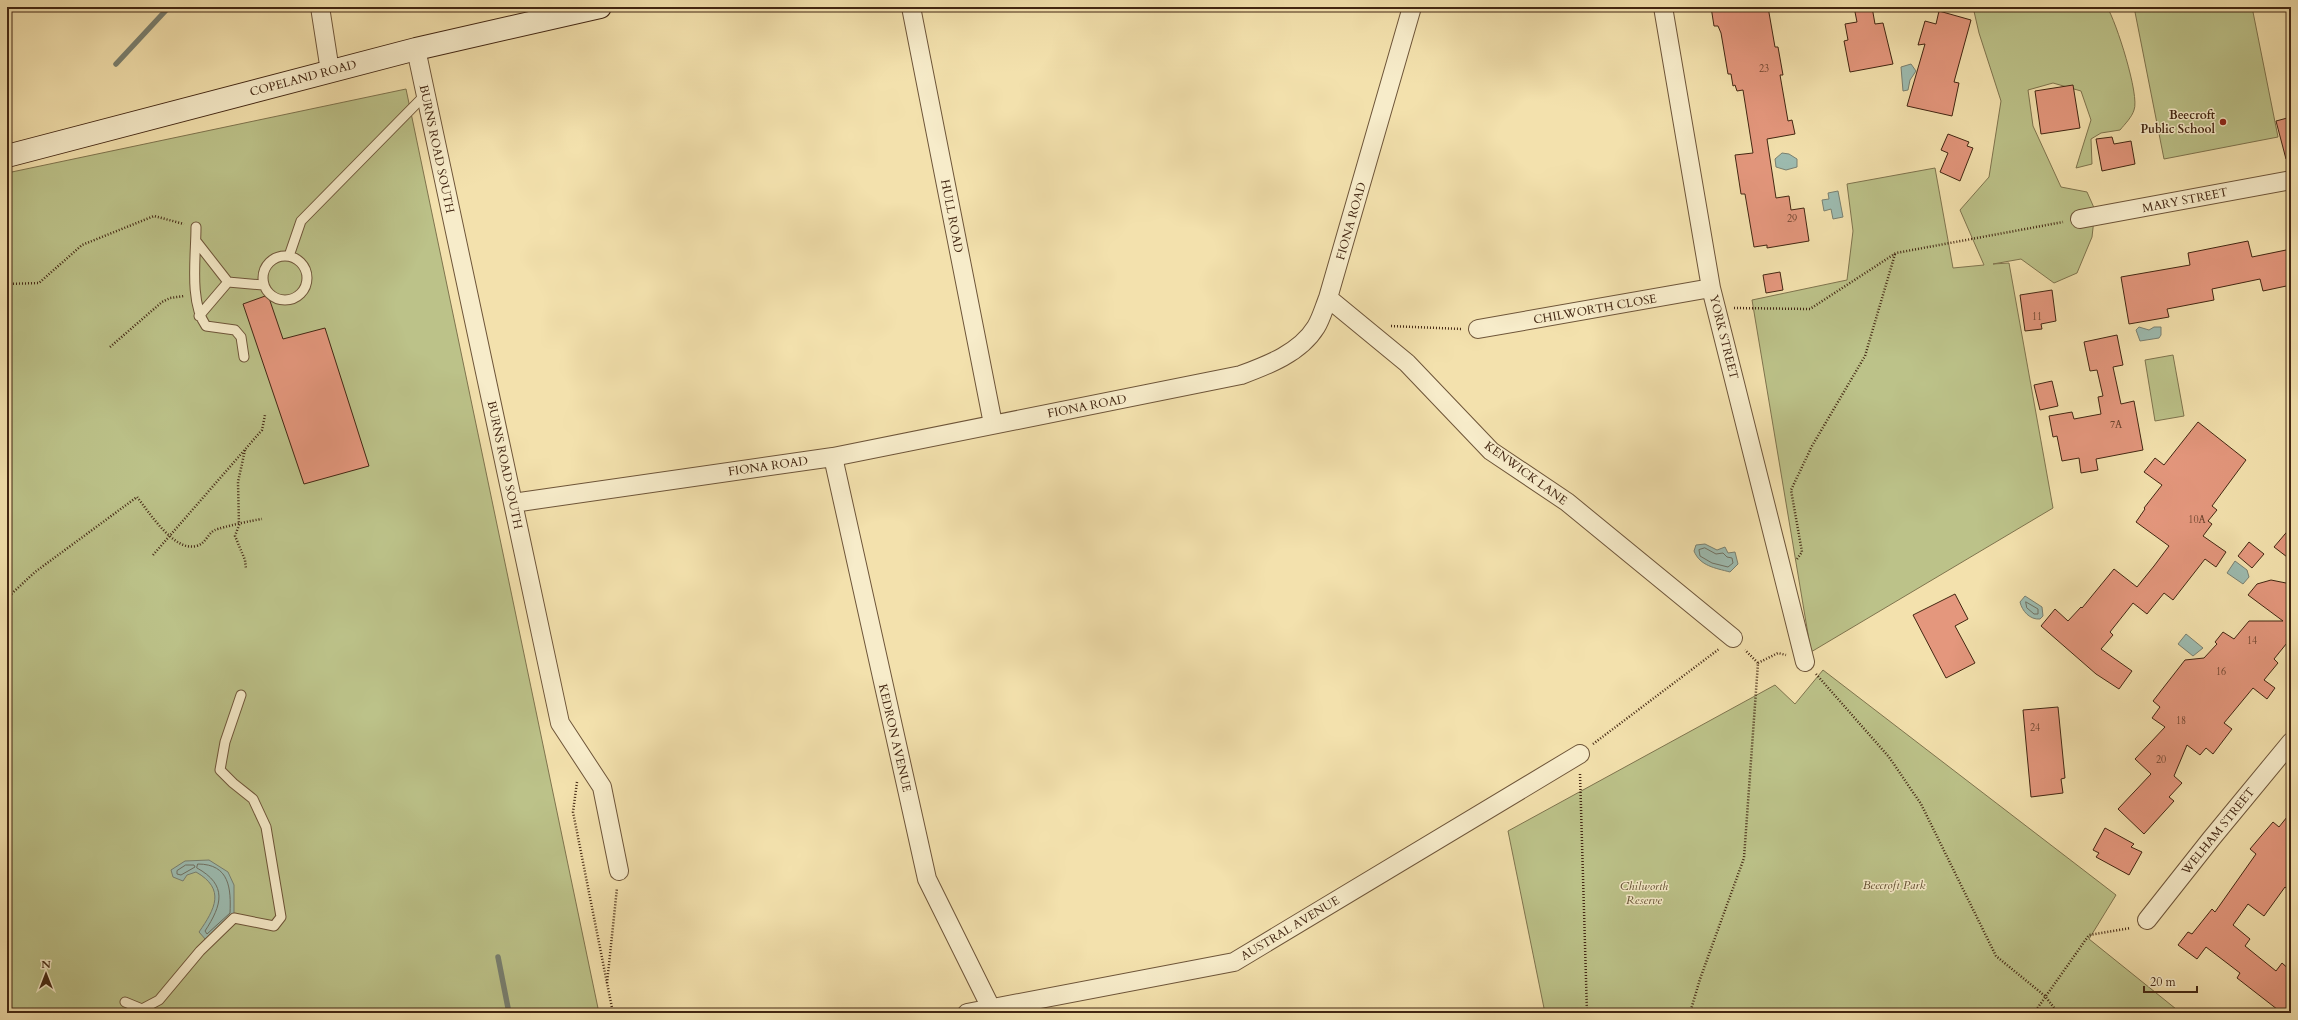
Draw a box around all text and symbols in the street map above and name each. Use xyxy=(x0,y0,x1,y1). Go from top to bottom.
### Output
street label: COPELAND ROAD xyxy=(248,56,358,100)
house number: 23 xyxy=(1759,62,1769,76)
street label: BURNS ROAD SOUTH xyxy=(416,83,458,215)
place label: Beecroft Public School xyxy=(2140,107,2216,137)
marker: Beecroft Public School xyxy=(2218,117,2228,127)
street label: HULL ROAD xyxy=(937,178,967,254)
street label: FIONA ROAD xyxy=(1332,180,1370,262)
street label: MARY STREET xyxy=(2141,184,2229,216)
house number: 29 xyxy=(1787,212,1797,226)
street label: CHILWORTH CLOSE xyxy=(1532,290,1658,328)
street label: YORK STREET xyxy=(1706,293,1742,381)
house number: 11 xyxy=(2032,310,2042,324)
street label: FIONA ROAD xyxy=(1046,390,1128,422)
street label: BURNS ROAD SOUTH xyxy=(484,399,526,531)
house number: 7A xyxy=(2110,418,2123,432)
street label: KENWICK LANE xyxy=(1481,438,1571,508)
street label: FIONA ROAD xyxy=(727,452,809,480)
house number: 10A xyxy=(2188,513,2207,527)
house number: 14 xyxy=(2247,634,2257,648)
house number: 16 xyxy=(2216,665,2226,679)
street label: KEDRON AVENUE xyxy=(875,682,915,794)
house number: 18 xyxy=(2176,714,2186,728)
house number: 24 xyxy=(2030,721,2040,735)
house number: 20 xyxy=(2156,753,2166,767)
street label: WELHAM STREET xyxy=(2177,784,2258,879)
park label: Beecroft Park xyxy=(1863,877,1925,893)
park label: Chilworth Reserve xyxy=(1620,878,1668,908)
street label: AUSTRAL AVENUE xyxy=(1238,892,1342,964)
north arrow xyxy=(26,954,66,994)
text: N xyxy=(41,957,51,972)
scale bar xyxy=(2144,968,2197,994)
text: 20 m xyxy=(2150,974,2177,990)

